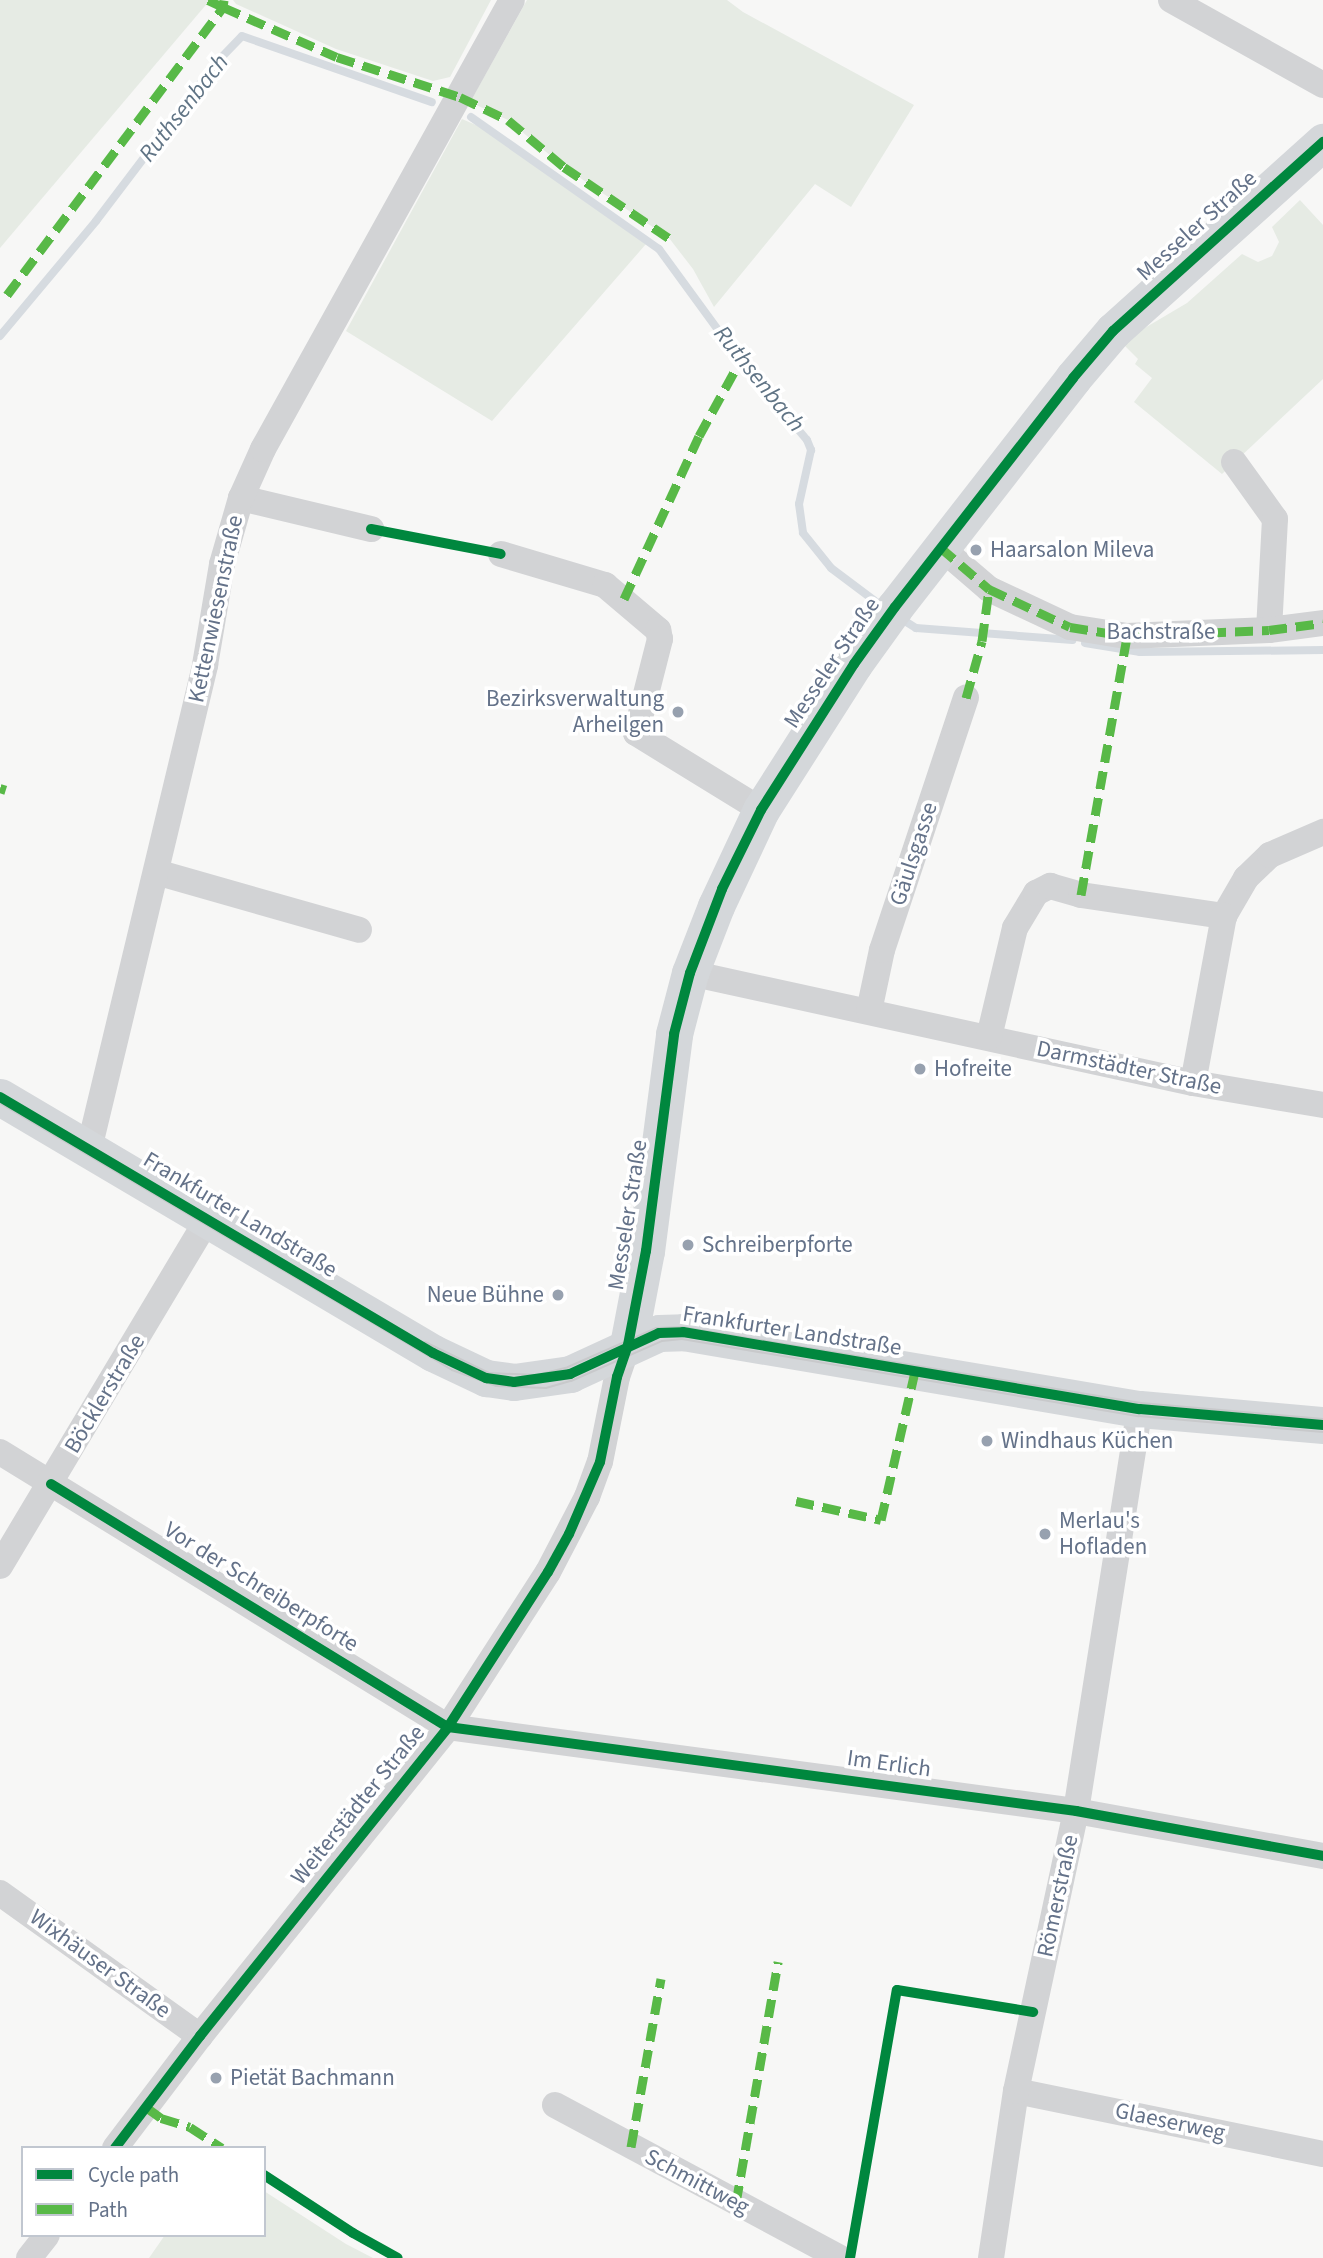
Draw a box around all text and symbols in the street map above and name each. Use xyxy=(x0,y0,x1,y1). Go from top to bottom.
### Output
water label: Ruthsenbach xyxy=(133,48,235,168)
street label: Messeler Straße xyxy=(1131,165,1263,287)
water label: Ruthsenbach xyxy=(707,320,811,438)
street label: Kettenwiesenstraße xyxy=(183,513,249,705)
place label: Haarsalon Mileva xyxy=(990,536,1154,564)
marker: Haarsalon Mileva xyxy=(968,542,984,558)
street label: Messeler Straße xyxy=(778,592,886,734)
street label: Bachstraße xyxy=(1107,618,1215,646)
place label: Bezirksverwaltung Arheilgen xyxy=(486,685,664,739)
marker: Bezirksverwaltung Arheilgen xyxy=(670,704,686,720)
street label: Gäulsgasse xyxy=(884,799,944,909)
street label: Darmstädter Straße xyxy=(1034,1035,1224,1101)
place label: Hofreite xyxy=(934,1055,1012,1083)
marker: Hofreite xyxy=(912,1061,928,1077)
street label: Messeler Straße xyxy=(602,1138,654,1292)
street label: Frankfurter Landstraße xyxy=(138,1146,342,1284)
place label: Schreiberpforte xyxy=(702,1231,853,1259)
marker: Schreiberpforte xyxy=(680,1237,696,1253)
place label: Neue Bühne xyxy=(427,1281,544,1309)
marker: Neue Bühne xyxy=(550,1287,566,1303)
street label: Frankfurter Landstraße xyxy=(681,1300,903,1362)
street label: Böcklerstraße xyxy=(59,1330,151,1458)
place label: Windhaus Küchen xyxy=(1001,1427,1173,1455)
marker: Windhaus Küchen xyxy=(979,1433,995,1449)
place label: Merlau's Hofladen xyxy=(1059,1507,1147,1561)
street label: Vor der Schreiberpforte xyxy=(159,1516,363,1658)
marker: Merlau's Hofladen xyxy=(1037,1526,1053,1542)
street label: Weiterstädter Straße xyxy=(285,1720,431,1890)
street label: Im Erlich xyxy=(845,1744,933,1784)
street label: Römerstraße xyxy=(1032,1832,1084,1960)
street label: Wixhäuser Straße xyxy=(24,1904,176,2024)
place label: Pietät Bachmann xyxy=(230,2064,395,2092)
marker: Pietät Bachmann xyxy=(208,2070,224,2086)
street label: Glaeserweg xyxy=(1112,2097,1228,2147)
street label: Schmittweg xyxy=(640,2143,754,2221)
legend xyxy=(21,2146,266,2237)
text: Cycle path xyxy=(88,2160,179,2190)
text: Path xyxy=(88,2195,128,2225)

